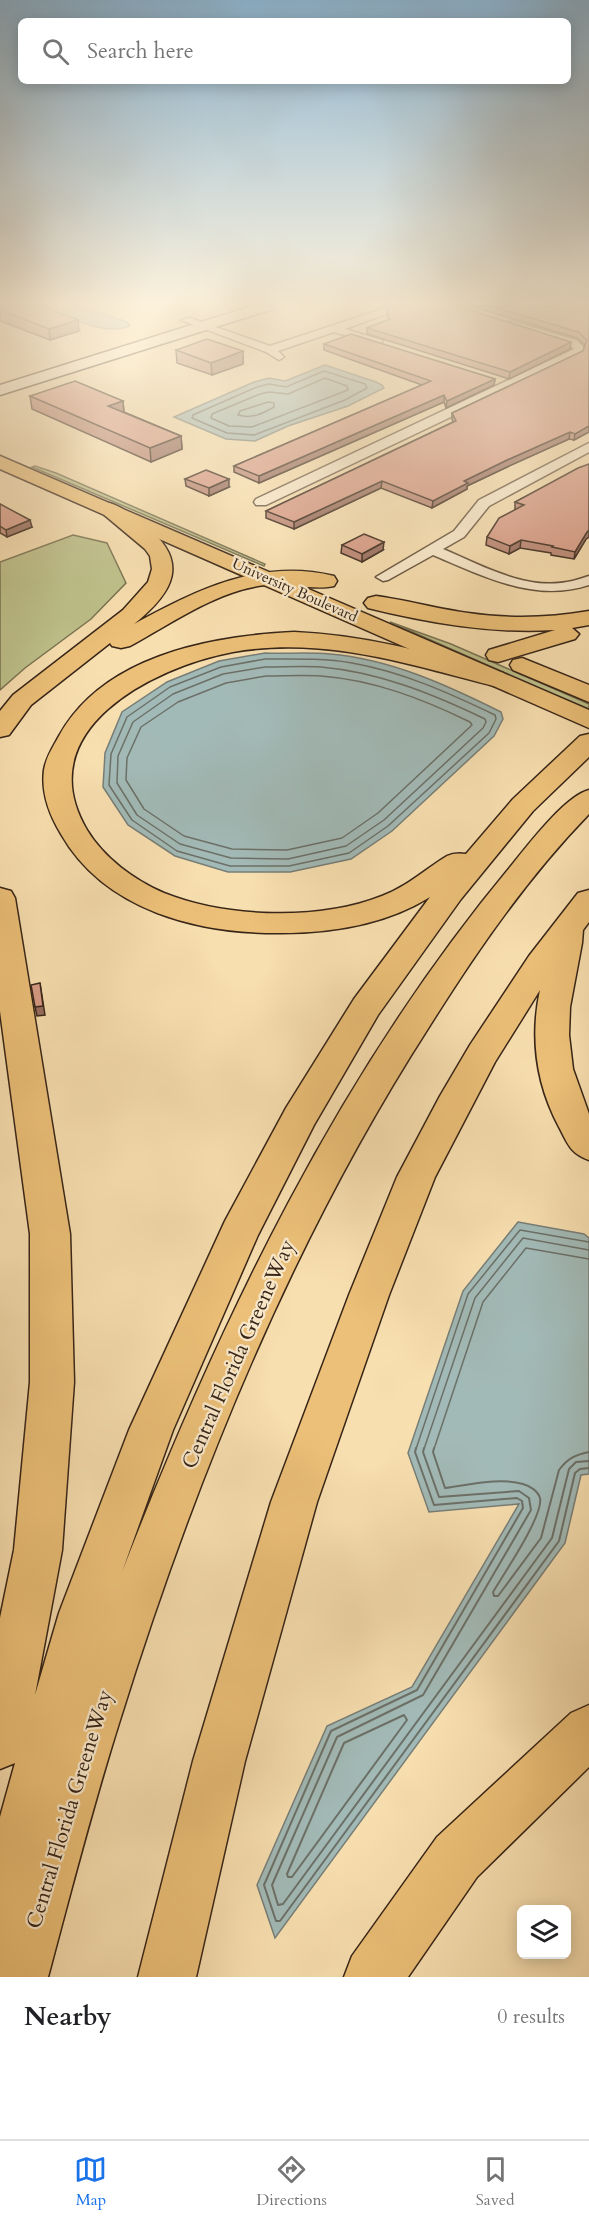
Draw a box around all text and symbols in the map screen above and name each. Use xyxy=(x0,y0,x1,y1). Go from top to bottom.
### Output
search box xyxy=(18,18,571,84)
icon: search xyxy=(39,35,72,68)
text: Search here xyxy=(87,36,194,66)
street label: University Boulevard xyxy=(229,553,361,627)
street label: Central Florida GreeneWay xyxy=(175,1235,302,1473)
street label: Central Florida GreeneWay xyxy=(19,1686,120,1932)
map controls xyxy=(517,1905,571,1959)
button: layers xyxy=(517,1905,571,1959)
text: Nearby xyxy=(24,1999,112,2034)
text: 0 results xyxy=(497,2003,565,2030)
tab: Map xyxy=(74,2153,107,2211)
tab: Directions xyxy=(256,2153,327,2211)
tab: Saved xyxy=(476,2153,515,2211)

